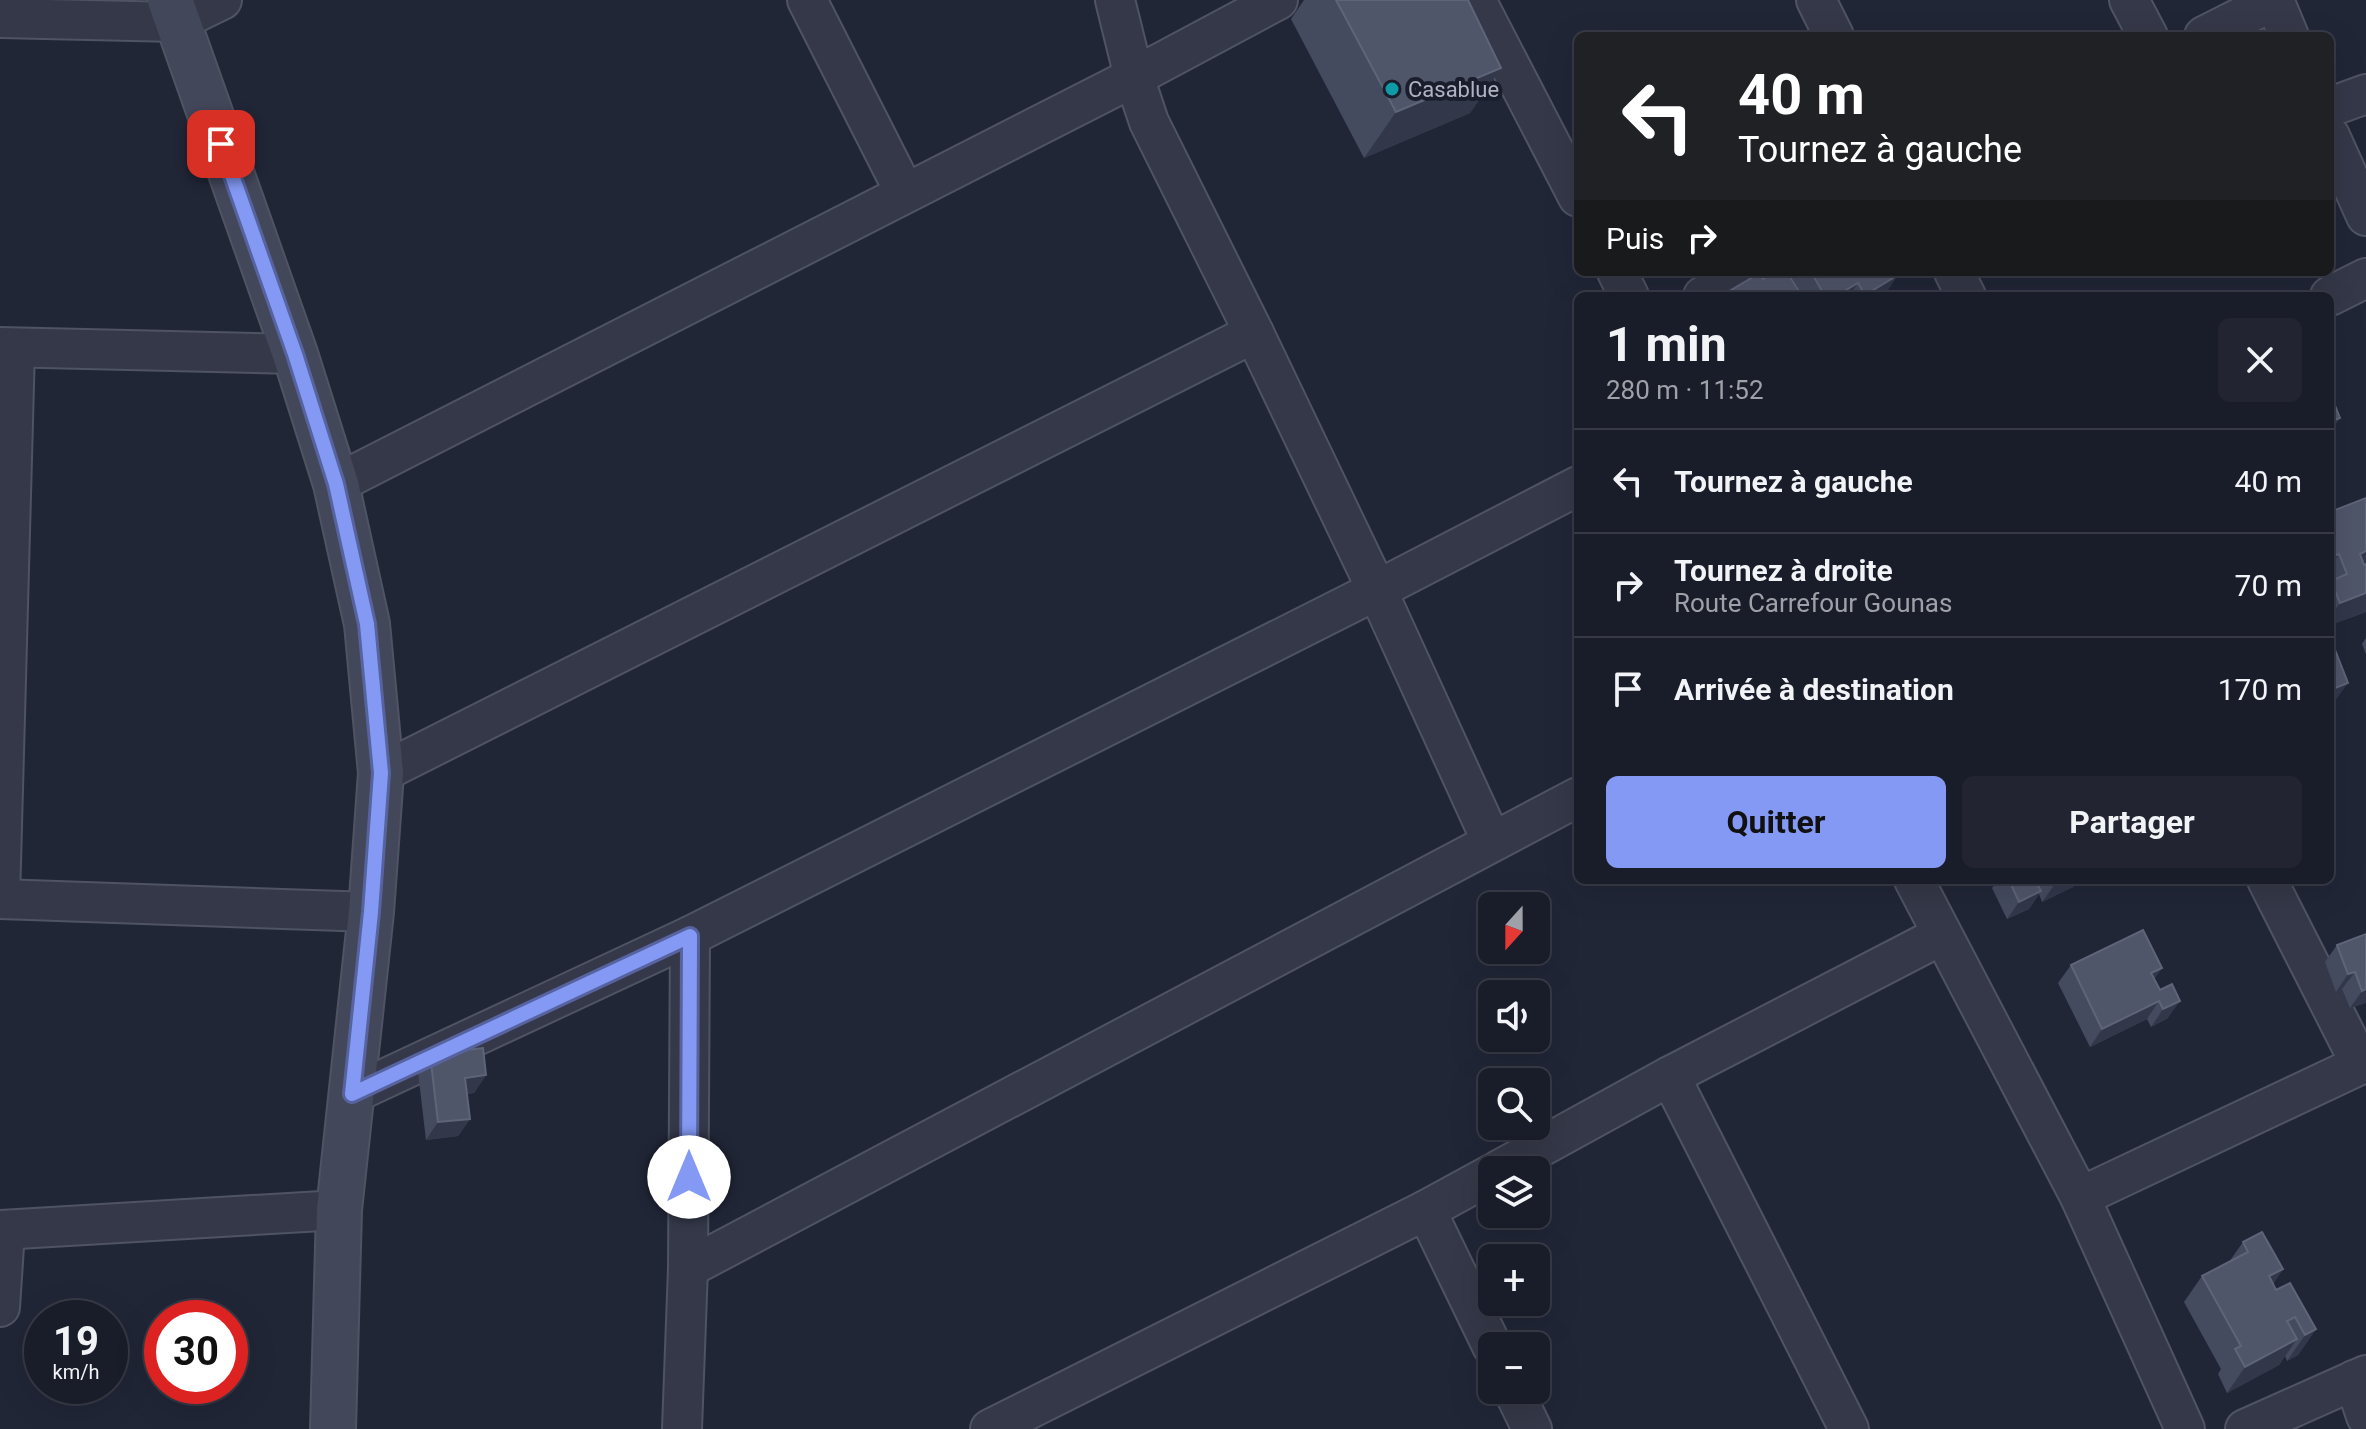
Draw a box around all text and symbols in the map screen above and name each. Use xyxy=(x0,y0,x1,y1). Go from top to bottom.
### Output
text: 40 m xyxy=(1738,62,1865,128)
icon: left xyxy=(1606,64,1710,168)
place label: Casablue xyxy=(1408,77,1499,102)
marker: Casablue xyxy=(1383,80,1401,98)
pin xyxy=(187,110,255,178)
icon: arrive xyxy=(199,122,243,166)
text: Tournez à gauche xyxy=(1738,129,2022,171)
icon: right xyxy=(1680,216,1724,260)
text: Puis xyxy=(1606,221,1664,256)
text: 1 min xyxy=(1606,316,1727,373)
button: close xyxy=(2218,318,2302,402)
text: 280 m · 11:52 xyxy=(1606,375,1764,405)
icon: left xyxy=(1606,459,1650,503)
text: Tournez à gauche xyxy=(1674,464,1913,499)
text: 40 m xyxy=(2235,464,2302,499)
text: Tournez à droite xyxy=(1674,553,1893,588)
icon: right xyxy=(1606,563,1650,607)
text: 70 m xyxy=(2235,568,2302,603)
text: Route Carrefour Gounas xyxy=(1674,588,1952,618)
icon: arrive xyxy=(1606,667,1650,711)
text: Arrivée à destination xyxy=(1674,672,1954,707)
text: 170 m xyxy=(2218,672,2302,707)
button: Quitter xyxy=(1606,776,1946,868)
button: Partager xyxy=(1962,776,2302,868)
north arrow xyxy=(1478,892,1550,964)
map controls xyxy=(1478,892,1550,1404)
button: sound xyxy=(1478,980,1550,1052)
button: search xyxy=(1478,1068,1550,1140)
position arrow xyxy=(647,1135,731,1219)
button: layers xyxy=(1478,1156,1550,1228)
button: + xyxy=(1478,1244,1550,1316)
speed limit sign: 30 xyxy=(144,1300,248,1404)
text: 19 xyxy=(53,1318,99,1365)
button: − xyxy=(1478,1332,1550,1404)
text: km/h xyxy=(53,1360,99,1384)

